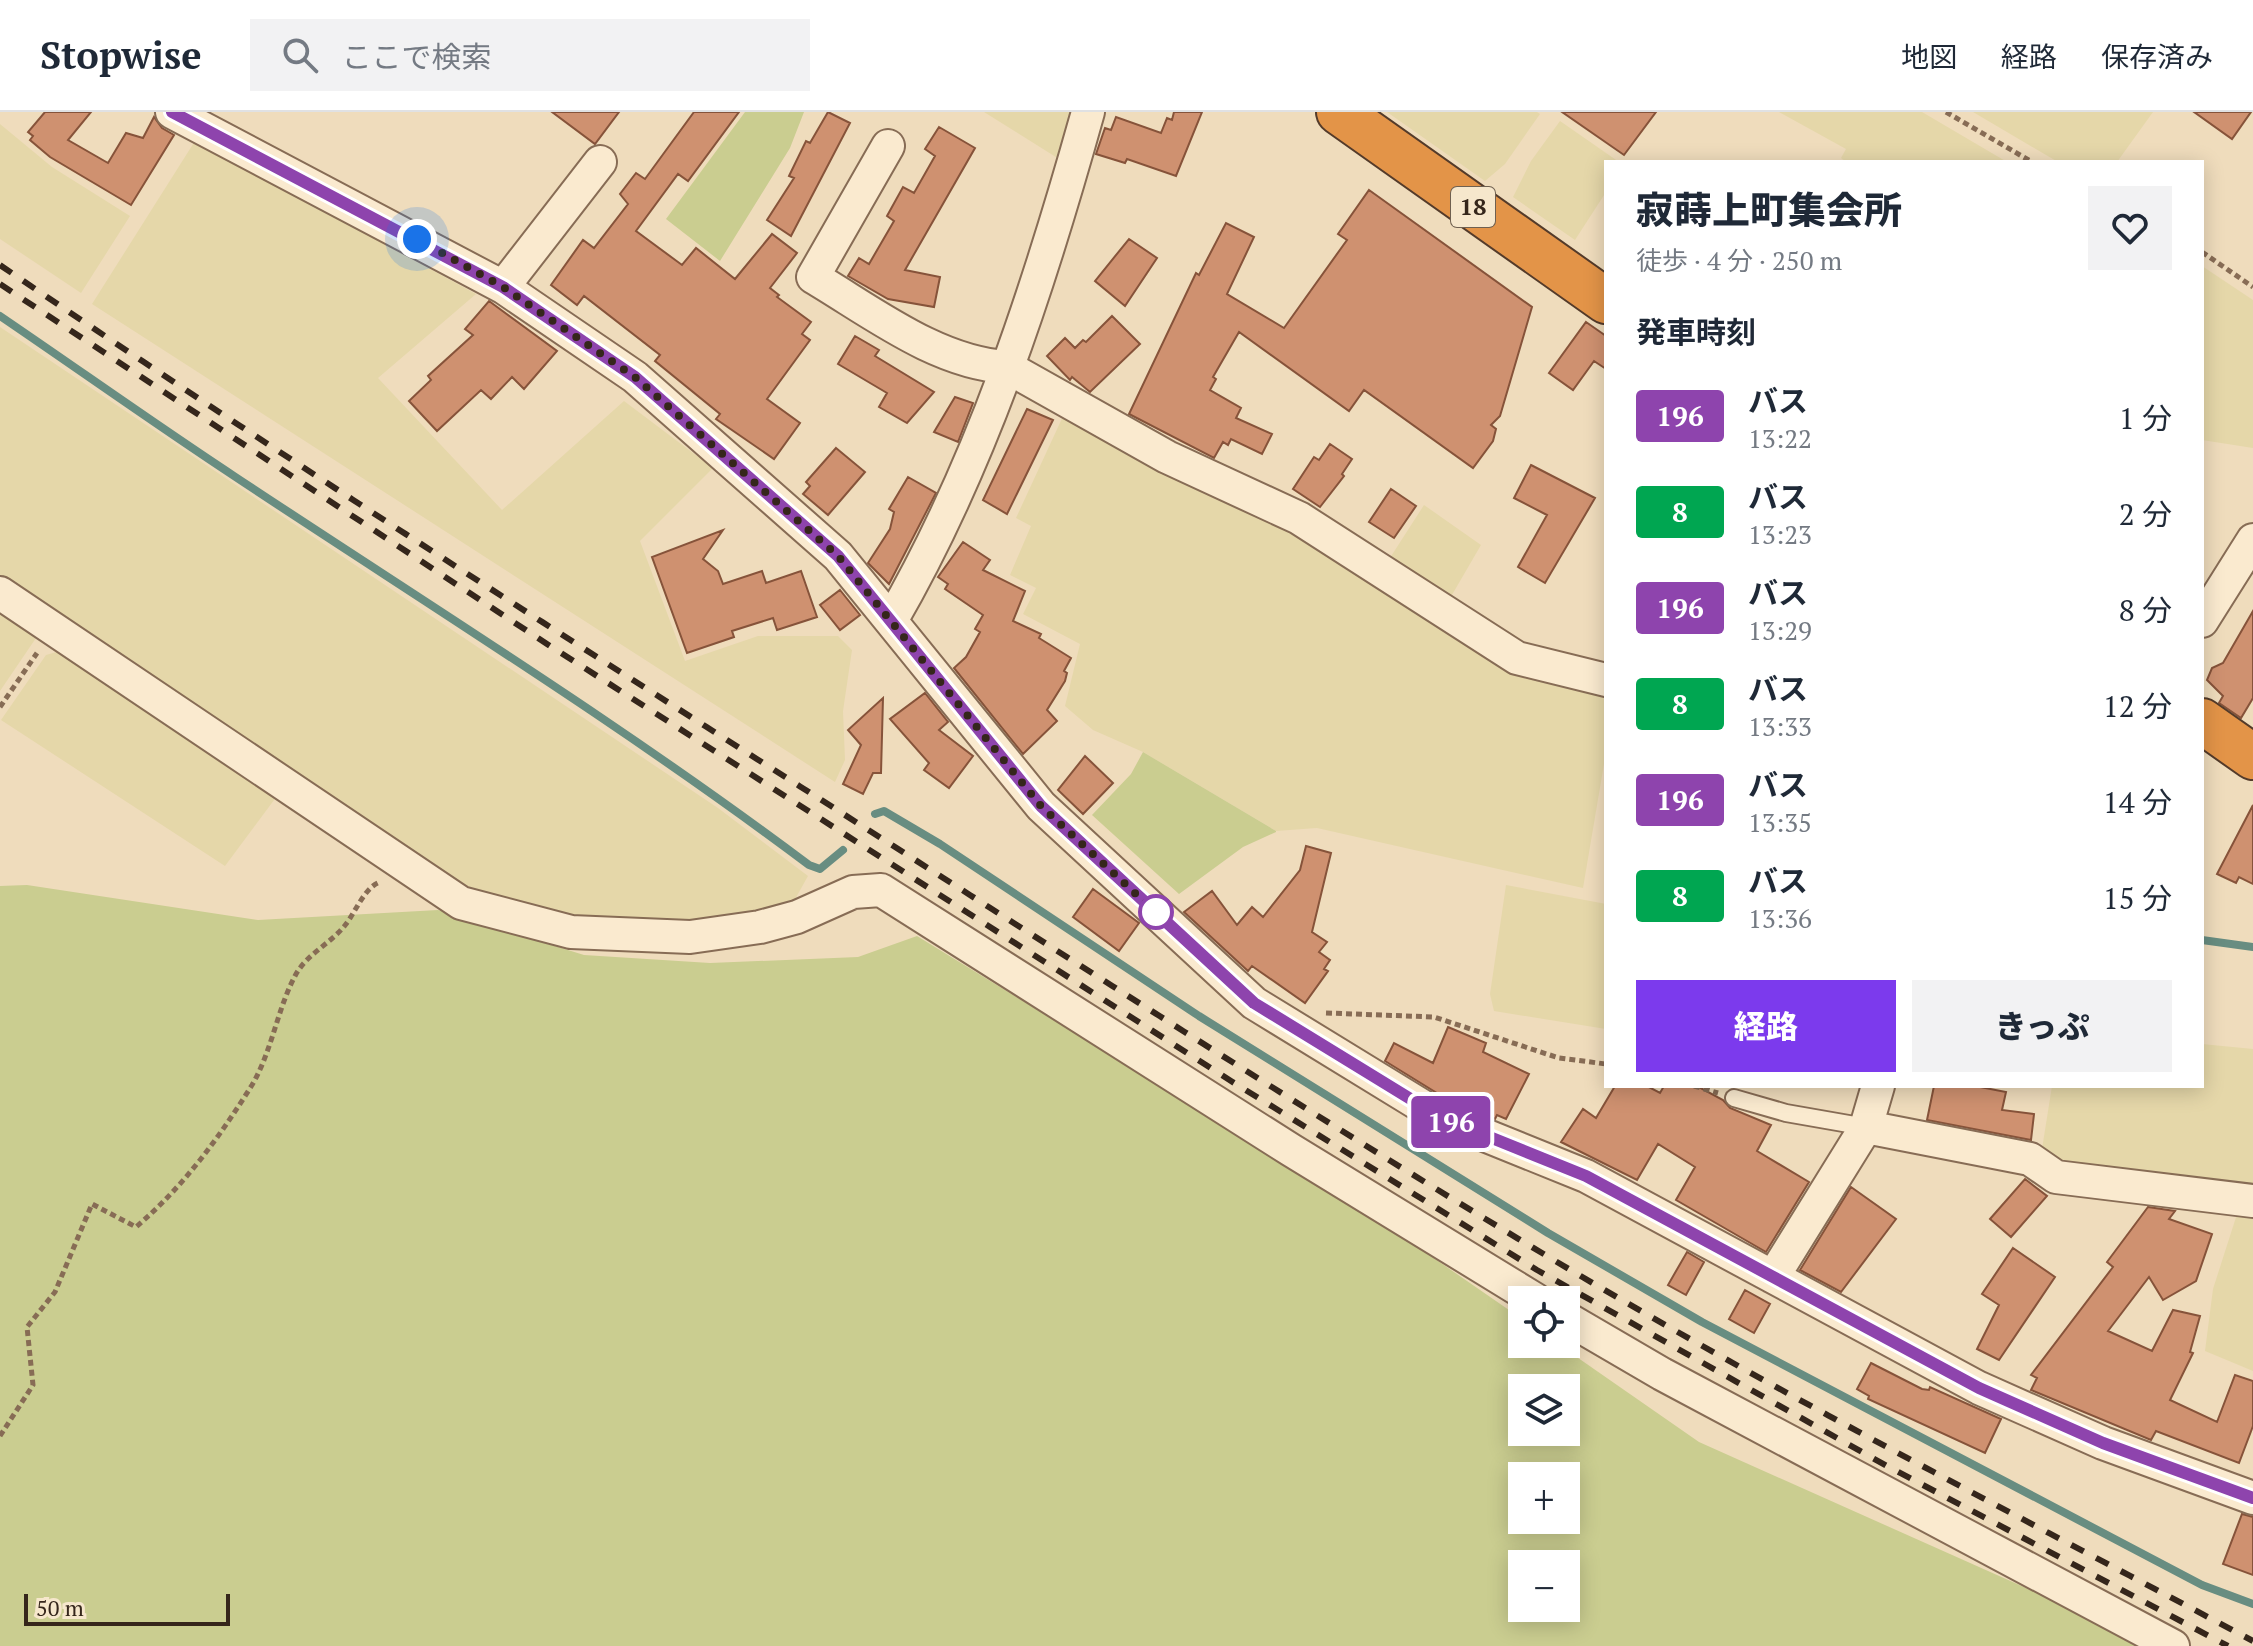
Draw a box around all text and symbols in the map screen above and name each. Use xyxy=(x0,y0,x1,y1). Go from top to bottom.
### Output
search box xyxy=(250,19,810,91)
text: Stopwise xyxy=(40,30,202,80)
icon: search xyxy=(278,33,322,77)
text: ここで検索 xyxy=(342,37,492,77)
text: 地図 xyxy=(1901,38,1957,75)
text: 経路 xyxy=(2001,38,2057,75)
text: 保存済み xyxy=(2101,38,2213,75)
text: 寂蒔上町集会所 xyxy=(1636,185,1902,235)
button: heart xyxy=(2088,186,2172,270)
road number: 18 xyxy=(1451,187,1495,227)
your location xyxy=(397,219,437,259)
text: 徒歩 · 4 分 · 250 m xyxy=(1636,243,1842,277)
text: 発車時刻 xyxy=(1636,312,1756,352)
text: バス xyxy=(1748,381,1808,421)
text: 196 xyxy=(1656,397,1704,434)
text: 1 分 xyxy=(2119,398,2172,438)
text: 13:22 xyxy=(1748,421,1812,455)
text: バス xyxy=(1748,477,1808,517)
text: 8 xyxy=(1672,493,1688,530)
text: 2 分 xyxy=(2119,494,2172,534)
text: 13:23 xyxy=(1748,517,1812,551)
text: バス xyxy=(1748,573,1808,613)
text: 196 xyxy=(1656,589,1704,626)
text: 8 分 xyxy=(2119,590,2172,630)
text: 13:29 xyxy=(1748,613,1812,647)
text: バス xyxy=(1748,669,1808,709)
text: 8 xyxy=(1672,685,1688,722)
text: 12 分 xyxy=(2103,686,2172,726)
text: 13:33 xyxy=(1748,709,1812,743)
text: バス xyxy=(1748,765,1808,805)
text: 196 xyxy=(1656,781,1704,818)
text: 14 分 xyxy=(2103,782,2172,822)
text: 13:35 xyxy=(1748,805,1812,839)
text: バス xyxy=(1748,861,1808,901)
text: 8 xyxy=(1672,877,1688,914)
text: 15 分 xyxy=(2103,878,2172,918)
unlabelled marker xyxy=(1139,895,1173,929)
text: 13:36 xyxy=(1748,901,1812,935)
button: 経路 xyxy=(1636,980,1896,1072)
button: きっぷ xyxy=(1912,980,2172,1072)
line badge: 196 xyxy=(1405,1096,1497,1148)
text: 196 xyxy=(1427,1103,1475,1140)
map controls xyxy=(1508,1286,1580,1622)
button: locate xyxy=(1508,1286,1580,1358)
button: layers xyxy=(1508,1374,1580,1446)
button: + xyxy=(1508,1462,1580,1534)
button: − xyxy=(1508,1550,1580,1622)
scale bar xyxy=(24,1590,230,1626)
text: 50 m xyxy=(36,1593,84,1622)

